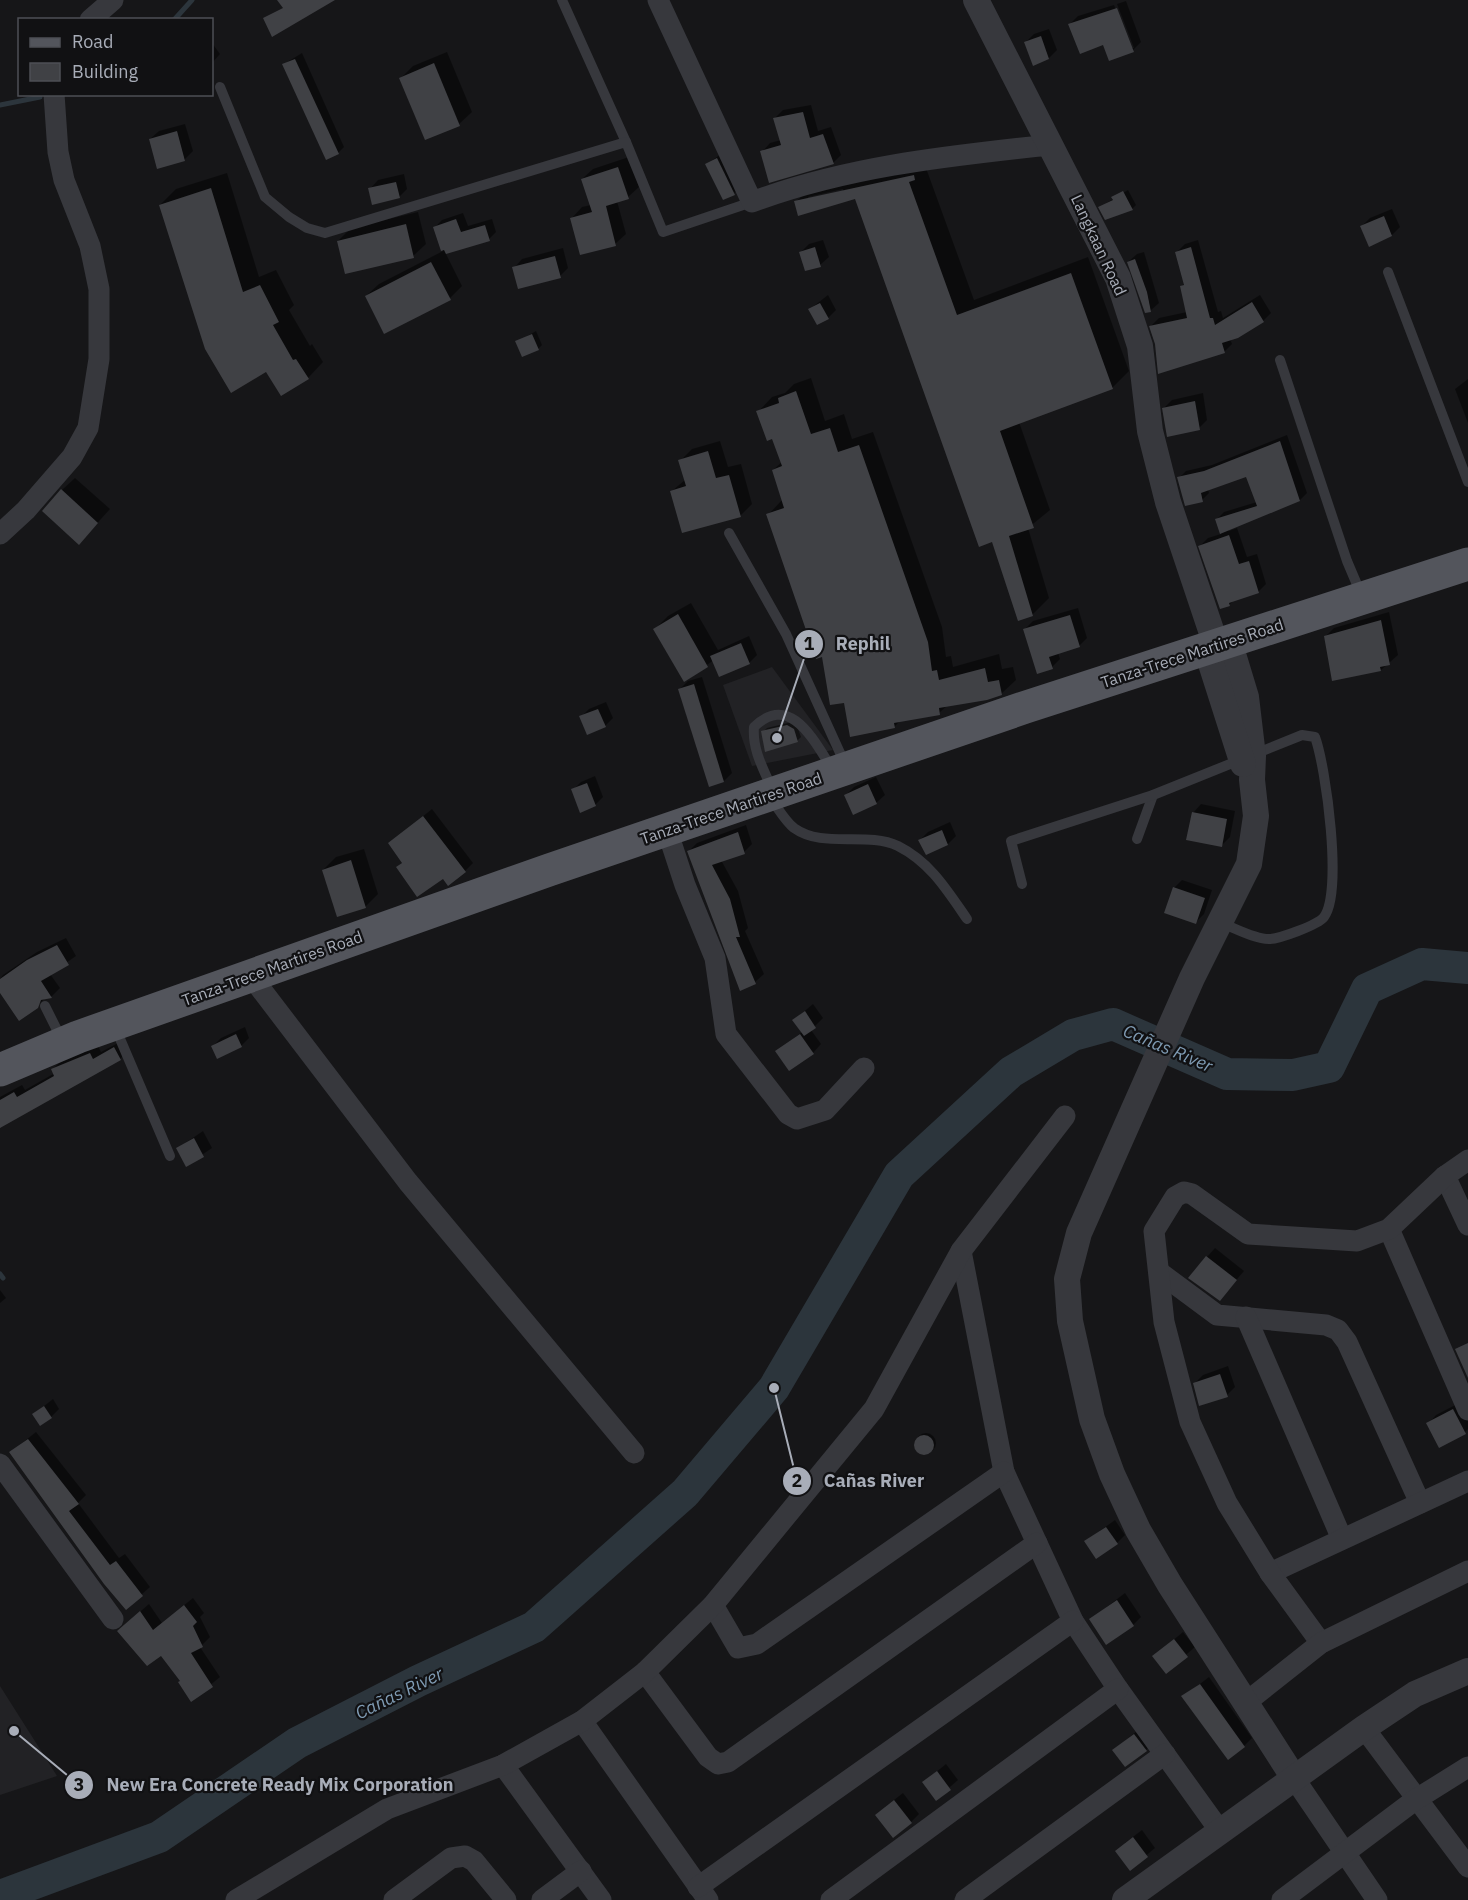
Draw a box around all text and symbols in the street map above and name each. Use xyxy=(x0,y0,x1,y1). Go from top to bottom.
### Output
legend xyxy=(18,18,213,96)
text: Road xyxy=(72,30,113,53)
text: Building xyxy=(72,60,139,83)
street label: Langkaan Road xyxy=(1067,191,1131,299)
street label: Tanza-Trece Martires Road xyxy=(1098,614,1286,692)
callout: Rephil xyxy=(794,626,903,662)
text: 1 xyxy=(804,632,815,655)
text: Rephil xyxy=(836,632,891,655)
street label: Tanza-Trece Martires Road xyxy=(638,768,824,848)
street label: Tanza-Trece Martires Road xyxy=(179,926,365,1010)
water label: Cañas River xyxy=(1120,1019,1217,1077)
callout: Cañas River xyxy=(782,1463,936,1499)
text: 2 xyxy=(792,1469,802,1492)
text: Cañas River xyxy=(824,1469,924,1492)
water label: Cañas River xyxy=(351,1662,447,1724)
callout: New Era Concrete Ready Mix Corporation xyxy=(64,1767,465,1803)
text: 3 xyxy=(74,1773,84,1796)
text: New Era Concrete Ready Mix Corporation xyxy=(107,1773,453,1796)

